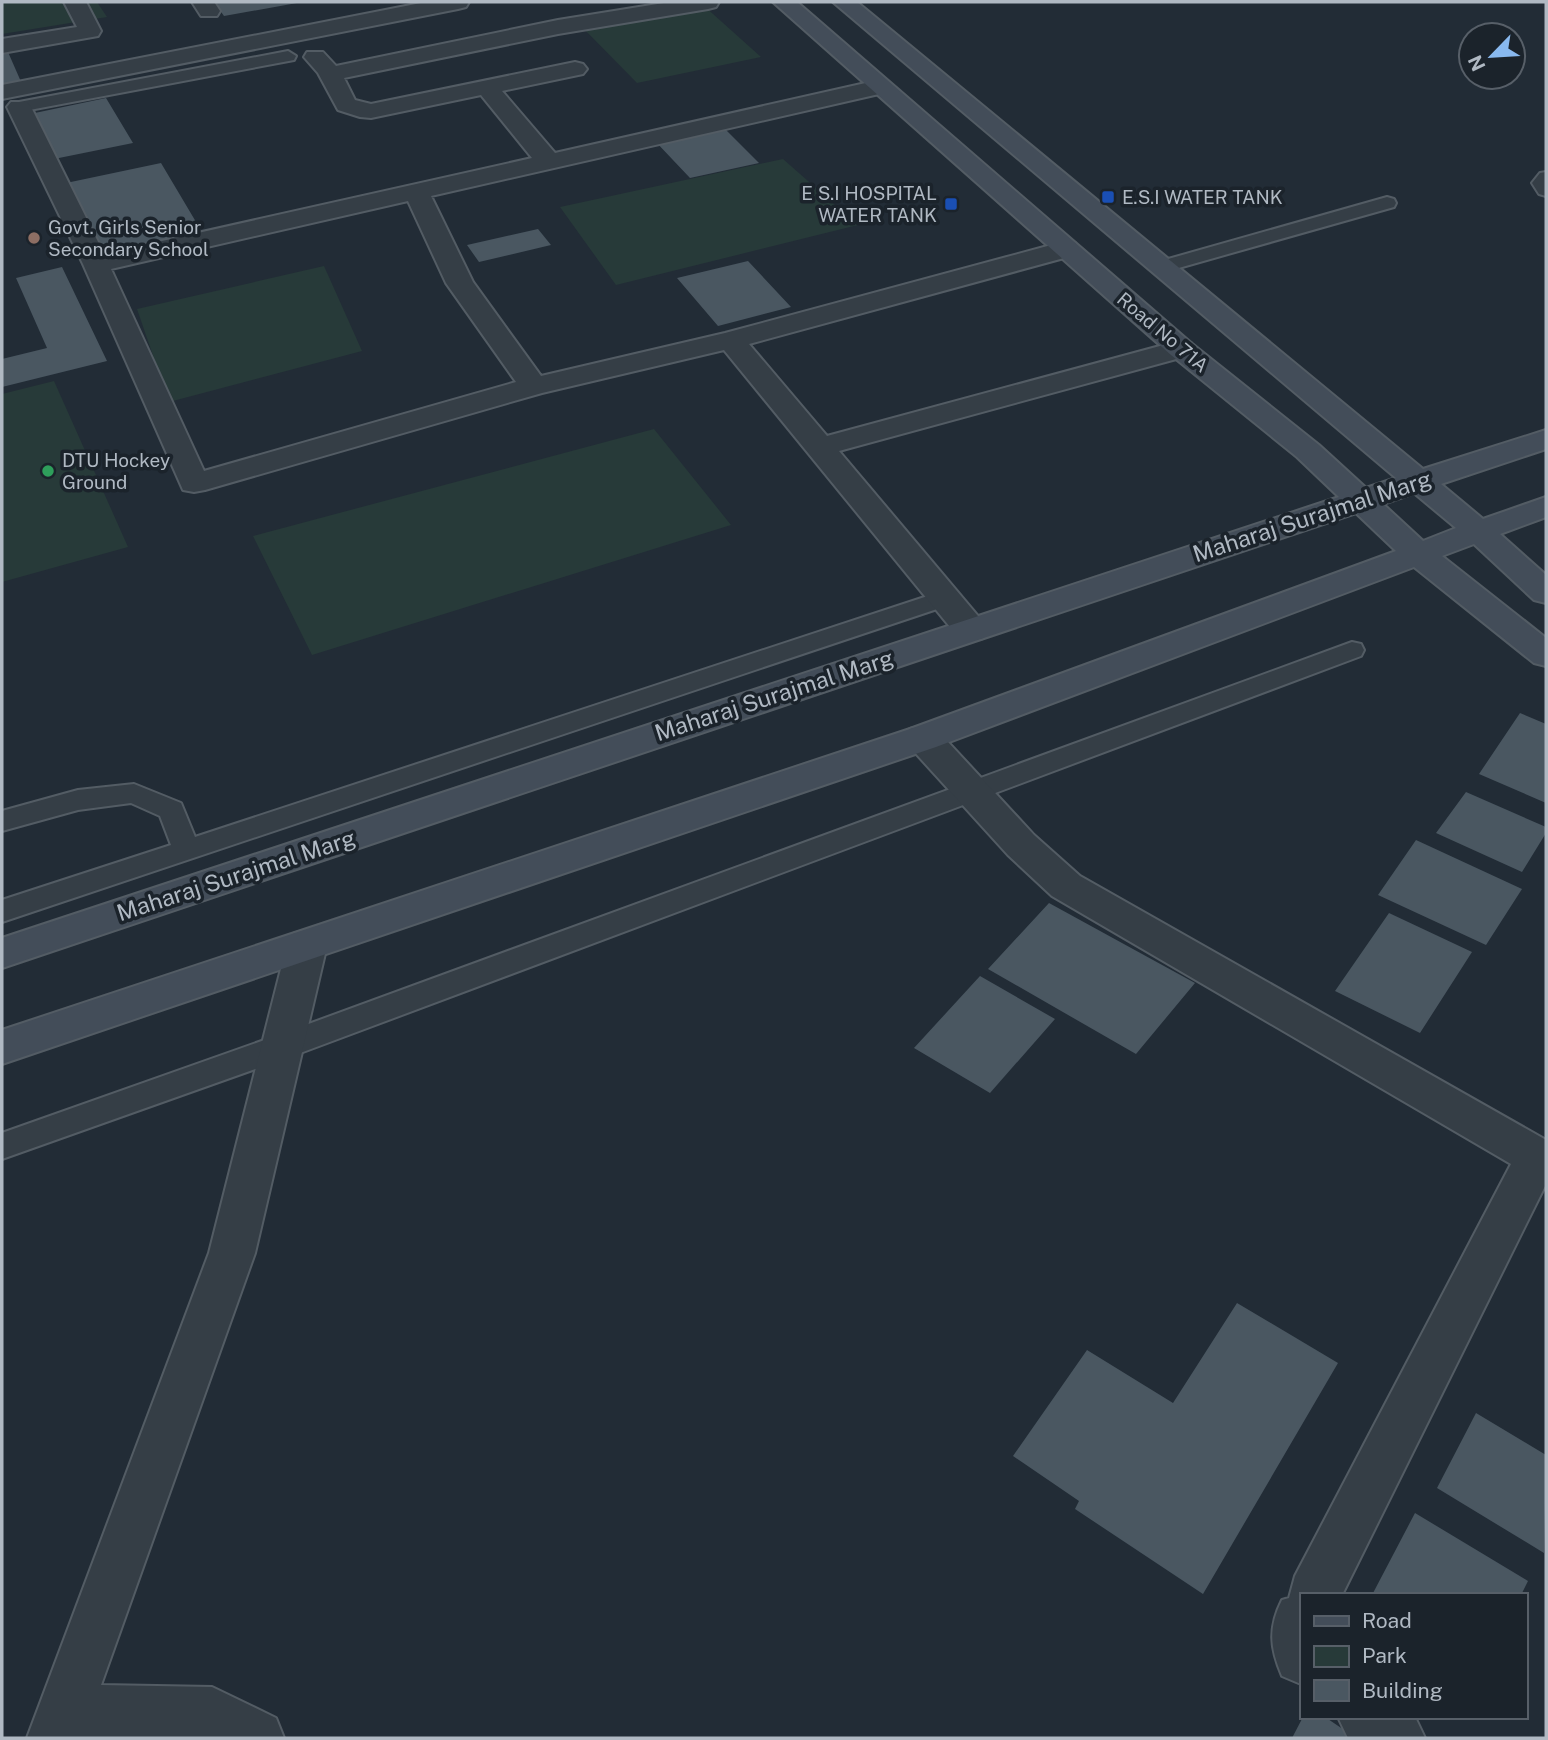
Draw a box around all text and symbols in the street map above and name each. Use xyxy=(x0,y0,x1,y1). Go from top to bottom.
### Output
north arrow xyxy=(1457,21,1527,91)
text: N xyxy=(1463,52,1490,75)
place label: E S.I HOSPITAL WATER TANK xyxy=(801,182,937,226)
place label: E.S.I WATER TANK xyxy=(1122,186,1283,208)
marker: E.S.I WATER TANK xyxy=(1100,189,1116,205)
marker: E S.I HOSPITAL WATER TANK xyxy=(943,196,959,212)
place label: Govt. Girls Senior Secondary School xyxy=(48,216,209,260)
marker: Govt. Girls Senior Secondary School xyxy=(26,230,42,246)
street label: Road No 71A xyxy=(1113,288,1213,376)
place label: DTU Hockey Ground xyxy=(62,449,170,493)
marker: DTU Hockey Ground xyxy=(40,463,56,479)
street label: Maharaj Surajmal Marg xyxy=(1189,465,1435,567)
street label: Maharaj Surajmal Marg xyxy=(651,644,897,746)
street label: Maharaj Surajmal Marg xyxy=(113,824,359,926)
legend xyxy=(1300,1593,1527,1719)
text: Road xyxy=(1362,1608,1412,1633)
text: Park xyxy=(1362,1643,1407,1668)
text: Building xyxy=(1362,1678,1443,1703)

